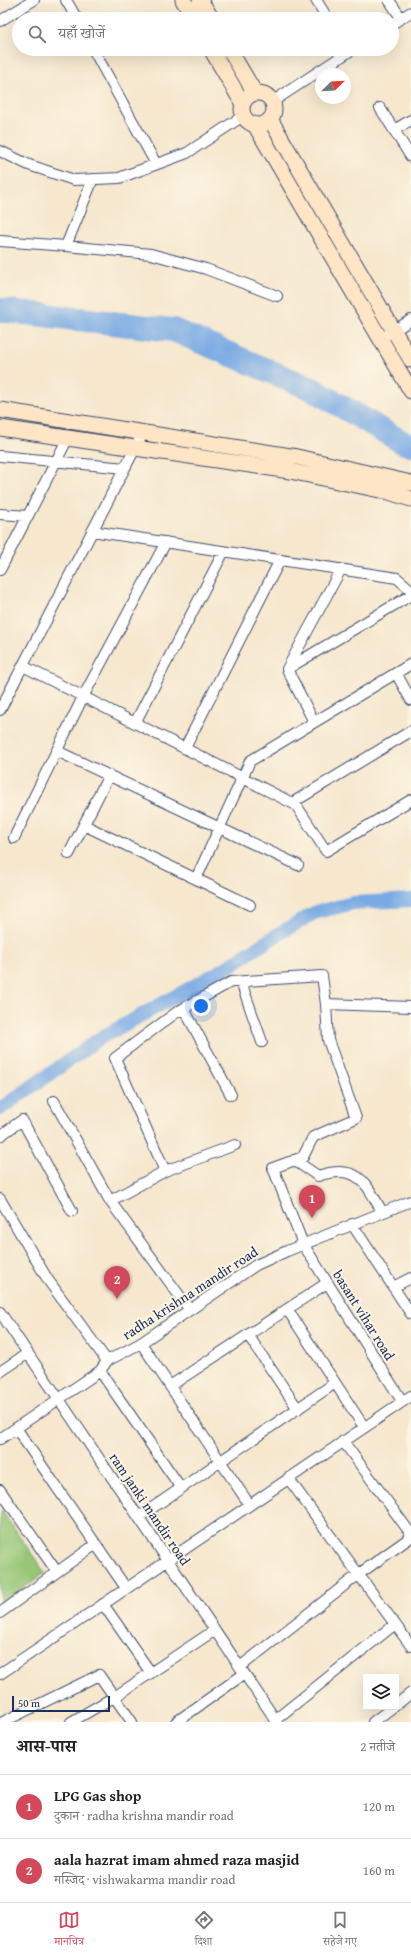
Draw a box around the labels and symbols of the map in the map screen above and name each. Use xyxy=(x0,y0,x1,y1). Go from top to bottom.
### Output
north arrow xyxy=(315,68,351,104)
your location xyxy=(191,996,211,1016)
pin: 1 xyxy=(299,1185,325,1218)
street label: radha krishna mandir road xyxy=(118,1241,262,1344)
pin: 2 xyxy=(104,1266,130,1299)
street label: basant vihar road xyxy=(328,1266,400,1364)
street label: ram janki mandir road xyxy=(105,1449,196,1570)
scale bar xyxy=(12,1694,110,1713)

